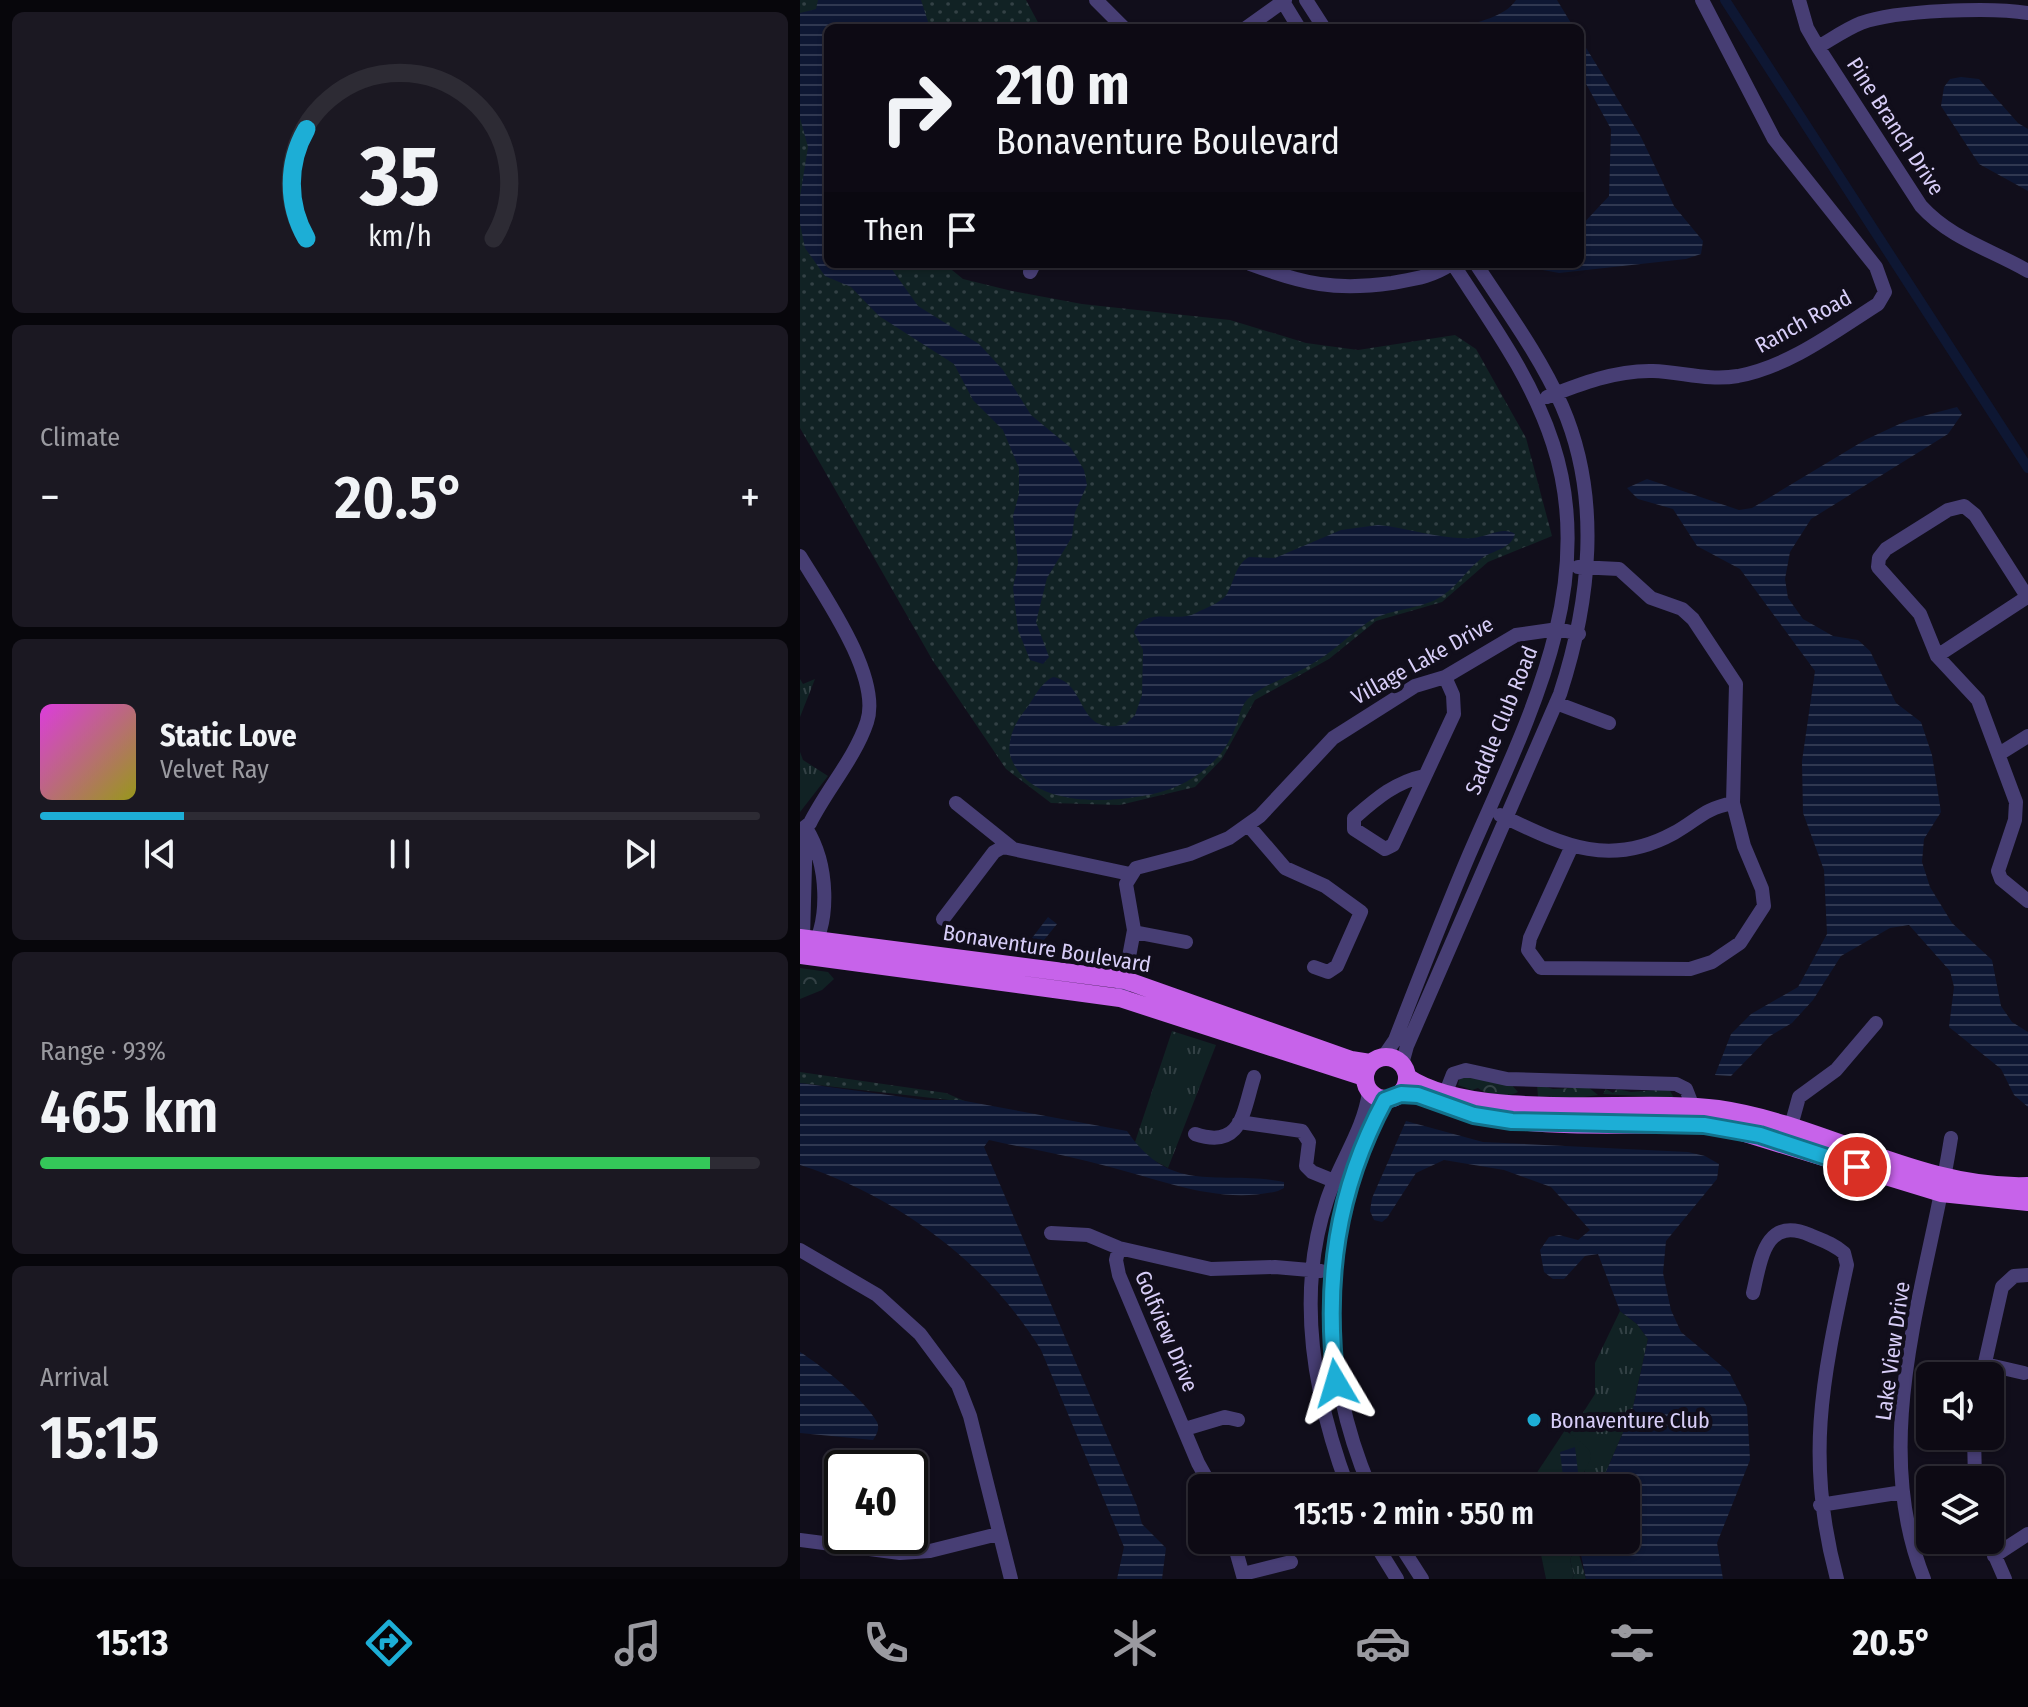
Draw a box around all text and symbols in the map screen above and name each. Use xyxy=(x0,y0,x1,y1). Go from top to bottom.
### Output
text: 210 m xyxy=(996,52,1130,119)
street label: Pine Branch Drive xyxy=(1841,52,1950,200)
icon: right xyxy=(864,56,968,160)
text: Bonaventure Boulevard xyxy=(996,120,1340,164)
text: 35 xyxy=(359,126,440,226)
icon: arrive xyxy=(940,208,984,252)
text: Then xyxy=(864,212,924,248)
text: km/h xyxy=(368,219,432,254)
street label: Ranch Road xyxy=(1750,284,1856,359)
text: Climate xyxy=(40,422,120,453)
text: 20.5° xyxy=(335,462,465,534)
text: − xyxy=(40,471,60,524)
text: + xyxy=(740,471,760,524)
street label: Village Lake Drive xyxy=(1347,610,1498,711)
street label: Saddle Club Road xyxy=(1459,642,1544,798)
text: Static Love xyxy=(160,718,297,754)
text: Velvet Ray xyxy=(160,754,269,785)
icon: previous xyxy=(138,832,182,876)
icon: pause xyxy=(378,832,422,876)
icon: next xyxy=(618,832,662,876)
street label: Bonaventure Boulevard xyxy=(941,919,1153,978)
text: Range · 93% xyxy=(40,1036,166,1067)
text: 465 km xyxy=(40,1076,219,1148)
pin xyxy=(1823,1133,1891,1201)
icon: arrive xyxy=(1835,1145,1879,1189)
street label: Golfview Drive xyxy=(1129,1267,1204,1396)
street label: Lake View Drive xyxy=(1869,1280,1916,1422)
position arrow xyxy=(1294,1341,1378,1425)
text: Arrival xyxy=(40,1362,109,1393)
map controls xyxy=(1916,1362,2004,1554)
button: sound xyxy=(1916,1362,2004,1450)
text: 15:15 xyxy=(40,1402,159,1474)
place label: Bonaventure Club xyxy=(1550,1407,1710,1434)
marker: Bonaventure Club xyxy=(1525,1411,1543,1429)
speed limit sign: 40 xyxy=(824,1450,928,1554)
button: layers xyxy=(1916,1466,2004,1554)
text: 15:15 · 2 min · 550 m xyxy=(1294,1496,1534,1532)
icon: directions xyxy=(361,1615,417,1671)
icon: music xyxy=(610,1615,666,1671)
icon: phone xyxy=(858,1615,914,1671)
icon: climate xyxy=(1107,1615,1163,1671)
icon: car xyxy=(1355,1615,1411,1671)
icon: filters xyxy=(1604,1615,1660,1671)
text: 15:13 xyxy=(96,1621,168,1665)
text: 20.5° xyxy=(1853,1621,1932,1665)

